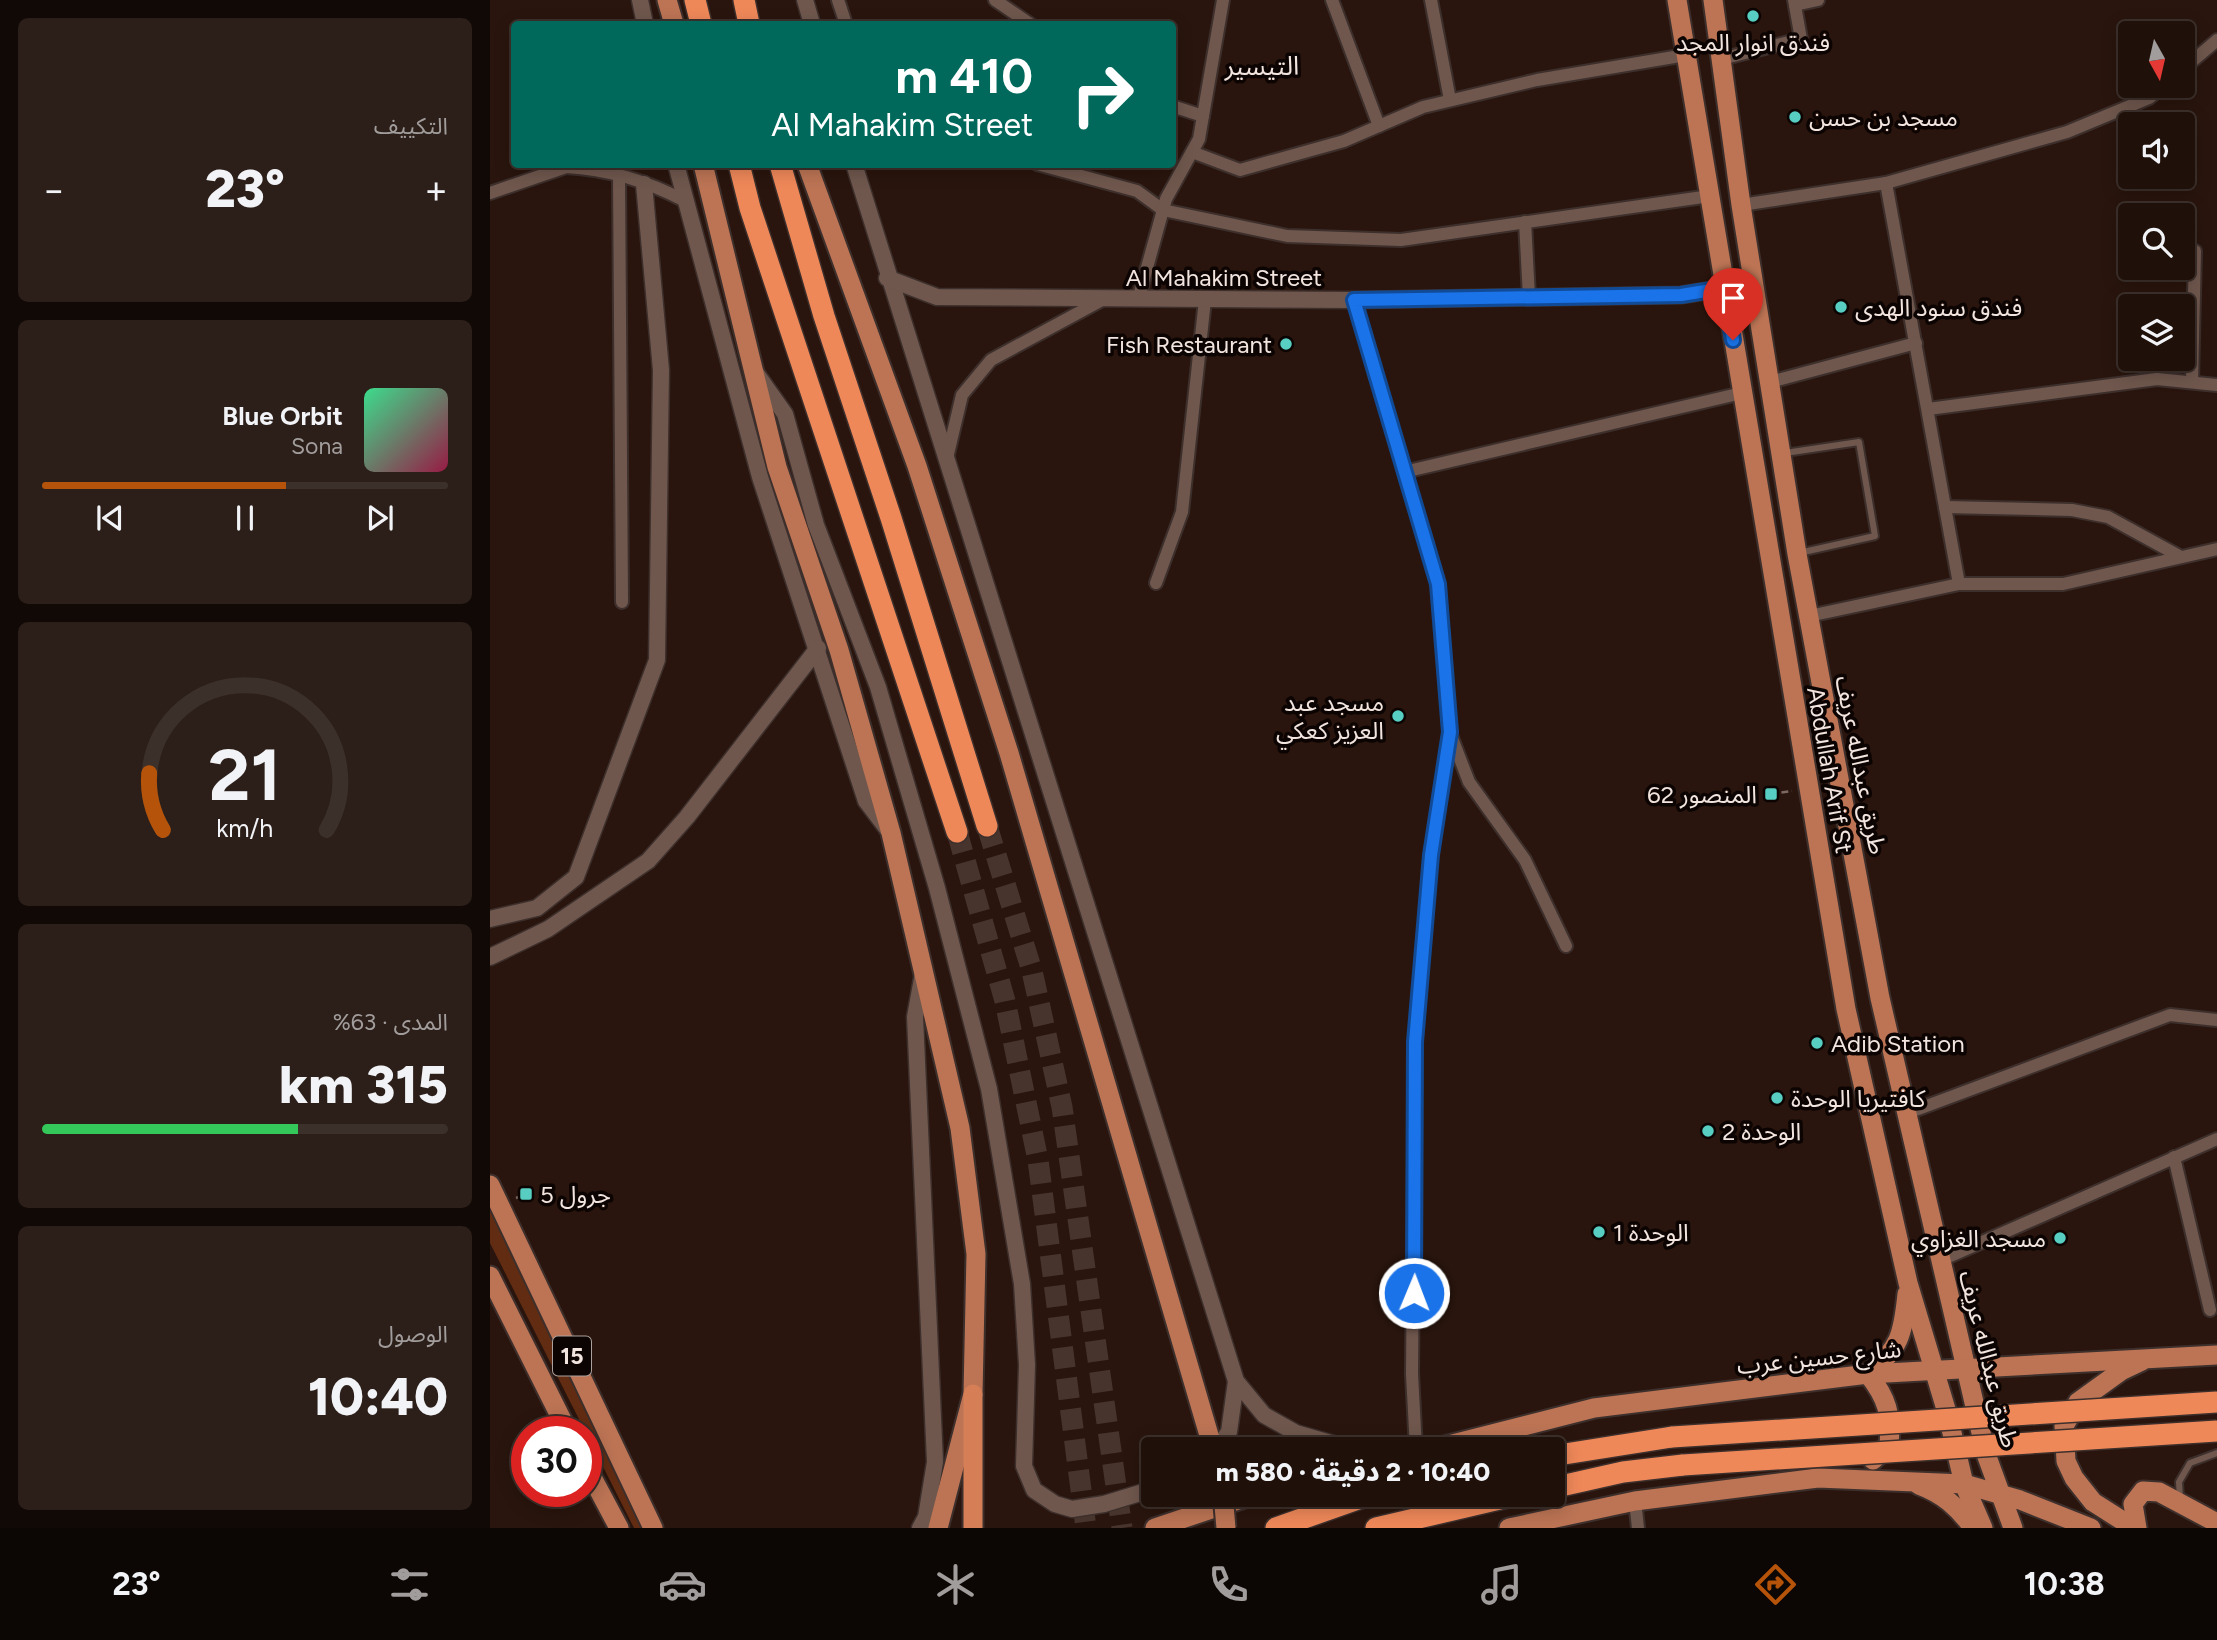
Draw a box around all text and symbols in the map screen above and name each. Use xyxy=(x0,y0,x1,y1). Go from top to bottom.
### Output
marker: فندق انوار المجد xyxy=(1745,8,1761,24)
north arrow xyxy=(2118,21,2194,98)
map controls xyxy=(2118,21,2195,371)
place label: فندق انوار المجد xyxy=(1676,28,1830,57)
text: 410 m xyxy=(895,46,1033,105)
icon: right xyxy=(1057,49,1148,140)
district label: التيسير xyxy=(1224,50,1299,82)
place label: مسجد بن حسن xyxy=(1809,103,1958,132)
text: Al Mahakim Street xyxy=(771,106,1033,144)
marker: مسجد بن حسن xyxy=(1787,109,1803,125)
text: التكييف xyxy=(374,112,448,140)
button: sound xyxy=(2118,112,2195,189)
text: 23° xyxy=(205,158,285,220)
text: − xyxy=(42,167,66,213)
text: + xyxy=(424,167,448,213)
button: search xyxy=(2118,203,2195,280)
street label: Al Mahakim Street xyxy=(1126,263,1322,292)
pin xyxy=(1703,268,1763,340)
icon: arrive xyxy=(1714,279,1752,317)
place label: فندق سنود الهدى xyxy=(1855,293,2022,322)
button: layers xyxy=(2118,294,2195,371)
marker: فندق سنود الهدى xyxy=(1833,299,1849,315)
place label: Fish Restaurant xyxy=(1106,330,1272,359)
marker: Fish Restaurant xyxy=(1278,336,1294,352)
text: Blue Orbit xyxy=(222,400,343,432)
text: Sona xyxy=(291,432,343,460)
icon: previous xyxy=(91,499,129,537)
icon: pause xyxy=(226,499,264,537)
icon: next xyxy=(361,499,399,537)
street label: طريق عبدالله عريف xyxy=(1828,673,1893,857)
street label: Abdullah Arif St xyxy=(1801,685,1859,855)
place label: مسجد عبد العزيز كعكي xyxy=(1276,688,1384,749)
marker: مسجد عبد العزيز كعكي xyxy=(1390,708,1406,724)
text: 21 xyxy=(209,731,281,818)
place label: المنصور 62 xyxy=(1647,780,1757,809)
marker: المنصور 62 xyxy=(1763,786,1779,802)
text: km/h xyxy=(216,813,274,843)
text: المدى · 63% xyxy=(333,1008,448,1036)
place label: Adib Station xyxy=(1831,1029,1965,1058)
marker: Adib Station xyxy=(1809,1035,1825,1051)
text: 315 km xyxy=(279,1054,448,1116)
place label: كافتيريا الوحدة xyxy=(1791,1084,1926,1113)
marker: كافتيريا الوحدة xyxy=(1769,1090,1785,1106)
place label: الوحدة 2 xyxy=(1722,1117,1801,1146)
marker: الوحدة 2 xyxy=(1700,1123,1716,1139)
place label: جرول 5 xyxy=(540,1180,611,1209)
marker: جرول 5 xyxy=(518,1186,534,1202)
place label: الوحدة 1 xyxy=(1613,1218,1689,1247)
marker: الوحدة 1 xyxy=(1591,1224,1607,1240)
place label: مسجد الغزاوي xyxy=(1911,1224,2046,1257)
marker: مسجد الغزاوي xyxy=(2052,1230,2068,1246)
position arrow xyxy=(1377,1256,1451,1330)
street label: طريق عبدالله عريف xyxy=(1952,1267,2025,1451)
text: الوصول xyxy=(378,1320,448,1348)
street label: شارع حسين عرب xyxy=(1735,1334,1903,1383)
road number: 15 xyxy=(553,1336,591,1376)
text: 10:40 xyxy=(308,1366,448,1428)
speed limit sign: 30 xyxy=(511,1416,602,1507)
text: 10:40 · 2 دقيقة · 580 m xyxy=(1216,1456,1490,1488)
icon: filters xyxy=(385,1560,434,1609)
icon: car xyxy=(658,1560,707,1609)
icon: climate xyxy=(931,1560,980,1609)
icon: phone xyxy=(1204,1560,1253,1609)
icon: music xyxy=(1477,1560,1526,1609)
icon: directions xyxy=(1751,1560,1800,1609)
text: 23° xyxy=(112,1565,161,1603)
text: 10:38 xyxy=(2024,1565,2105,1603)

